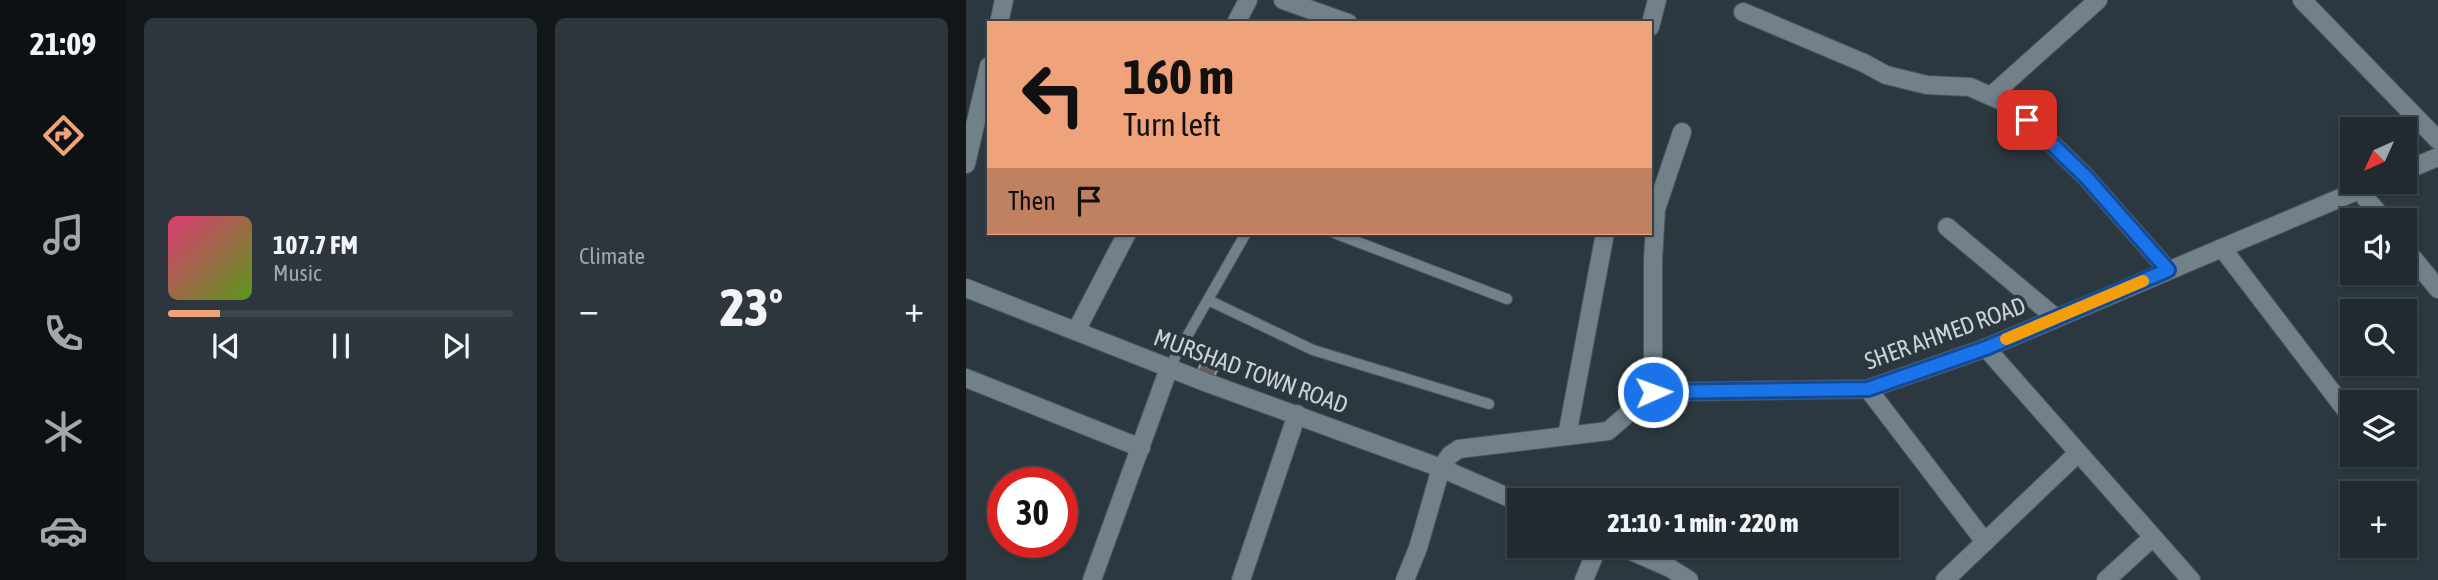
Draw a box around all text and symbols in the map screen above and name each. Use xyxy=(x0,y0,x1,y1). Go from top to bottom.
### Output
text: 21:09 xyxy=(30,25,96,62)
text: 160 m xyxy=(1123,48,1234,104)
icon: left xyxy=(1008,49,1099,140)
pin xyxy=(1997,90,2057,150)
icon: arrive xyxy=(2008,101,2046,139)
text: Turn left xyxy=(1123,106,1221,143)
icon: directions xyxy=(39,111,88,160)
north arrow xyxy=(2340,117,2417,194)
map controls xyxy=(2340,117,2417,558)
icon: arrive xyxy=(1070,182,1108,220)
text: Then xyxy=(1008,186,1056,216)
button: sound xyxy=(2340,208,2417,285)
icon: music xyxy=(39,210,88,259)
text: 107.7 FM xyxy=(273,230,358,260)
text: Climate xyxy=(579,243,645,269)
text: Music xyxy=(273,260,321,286)
text: 23° xyxy=(720,277,783,337)
text: − xyxy=(579,287,599,330)
text: + xyxy=(904,287,924,330)
street label: SHER AHMED ROAD xyxy=(1861,291,2029,375)
button: search xyxy=(2340,299,2417,376)
icon: phone xyxy=(39,309,88,358)
street label: MURSHAD TOWN ROAD xyxy=(1150,323,1352,419)
icon: previous xyxy=(207,327,245,365)
icon: pause xyxy=(322,327,360,365)
icon: next xyxy=(437,327,475,365)
position arrow xyxy=(1616,355,1690,429)
button: layers xyxy=(2340,390,2417,467)
icon: climate xyxy=(39,407,88,456)
speed limit sign: 30 xyxy=(987,467,1078,558)
button: + xyxy=(2340,481,2417,558)
icon: car xyxy=(39,506,88,555)
text: 21:10 · 1 min · 220 m xyxy=(1608,508,1798,538)

